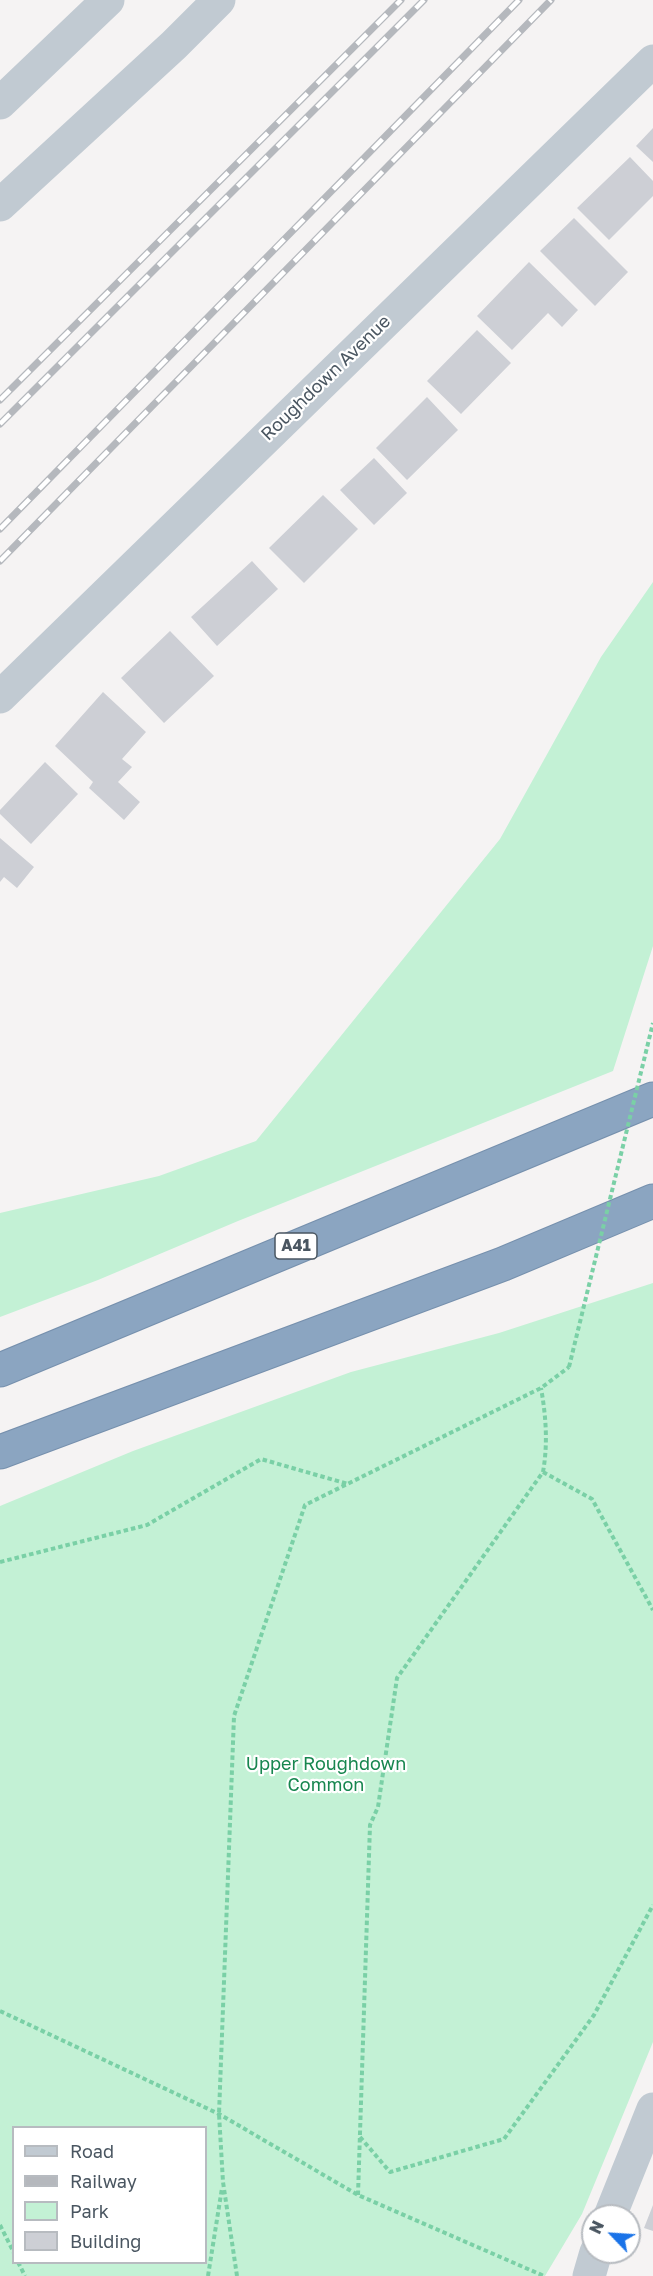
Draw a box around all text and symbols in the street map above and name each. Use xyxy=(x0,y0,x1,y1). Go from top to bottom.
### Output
street label: Roughdown Avenue xyxy=(257,311,395,445)
road number: A41 xyxy=(275,1233,317,1259)
park label: Upper Roughdown Common xyxy=(246,1753,406,1796)
legend xyxy=(12,2126,207,2264)
text: Road xyxy=(70,2140,114,2162)
text: Railway xyxy=(70,2170,137,2192)
text: Park xyxy=(70,2200,109,2222)
north arrow xyxy=(581,2204,641,2264)
text: N xyxy=(585,2218,608,2237)
text: Building xyxy=(70,2230,141,2252)

